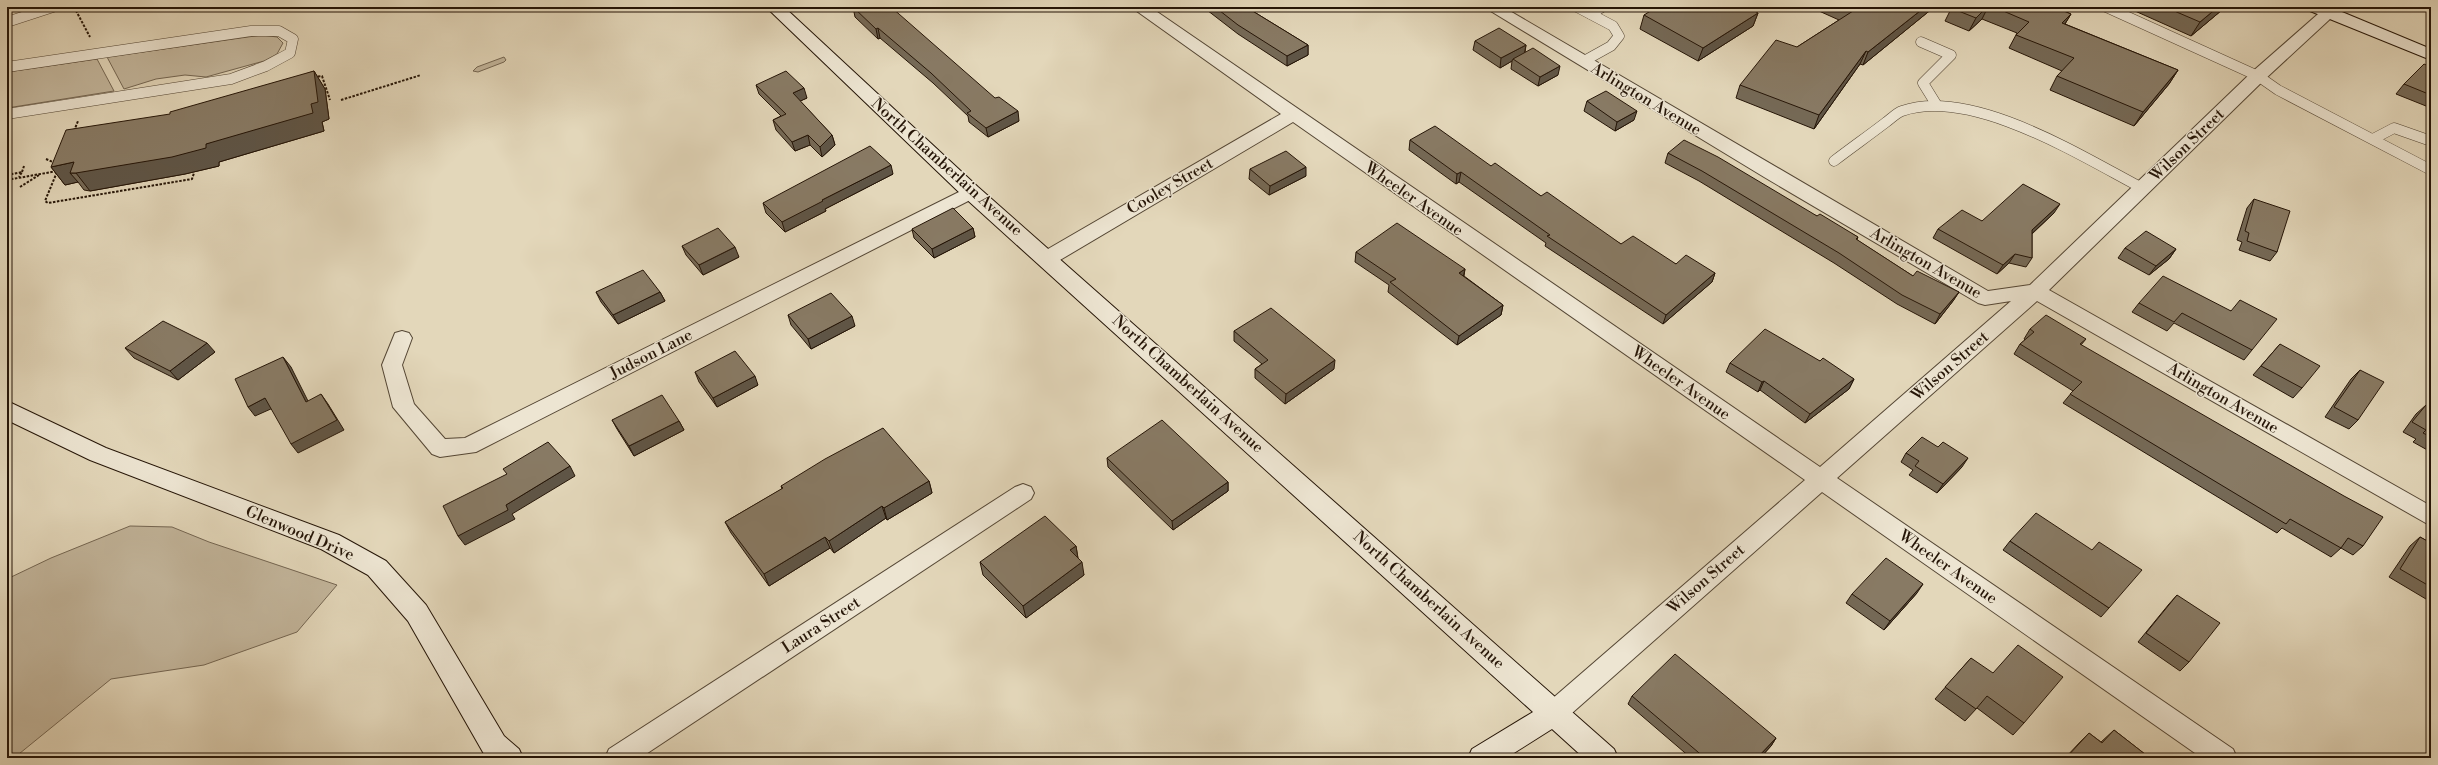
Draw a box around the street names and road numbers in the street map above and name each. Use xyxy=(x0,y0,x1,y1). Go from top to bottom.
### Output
street label: Arlington Avenue xyxy=(1586,58,1705,140)
street label: North Chamberlain Avenue xyxy=(867,94,1027,240)
street label: Wilson Street xyxy=(2145,104,2229,186)
street label: Cooley Street xyxy=(1123,153,1217,219)
street label: Wheeler Avenue xyxy=(1360,157,1467,240)
street label: Arlington Avenue xyxy=(1866,222,1985,303)
street label: North Chamberlain Avenue xyxy=(1108,311,1268,457)
street label: Judson Lane xyxy=(605,325,696,384)
street label: Wilson Street xyxy=(1906,327,1993,406)
street label: Wheeler Avenue xyxy=(1627,341,1734,424)
street label: Arlington Avenue xyxy=(2163,357,2282,438)
street label: Glenwood Drive xyxy=(243,501,357,565)
street label: Wheeler Avenue xyxy=(1894,525,2001,608)
street label: North Chamberlain Avenue xyxy=(1349,527,1509,673)
street label: Wilson Street xyxy=(1662,540,1749,619)
street label: Laura Street xyxy=(778,592,864,658)

